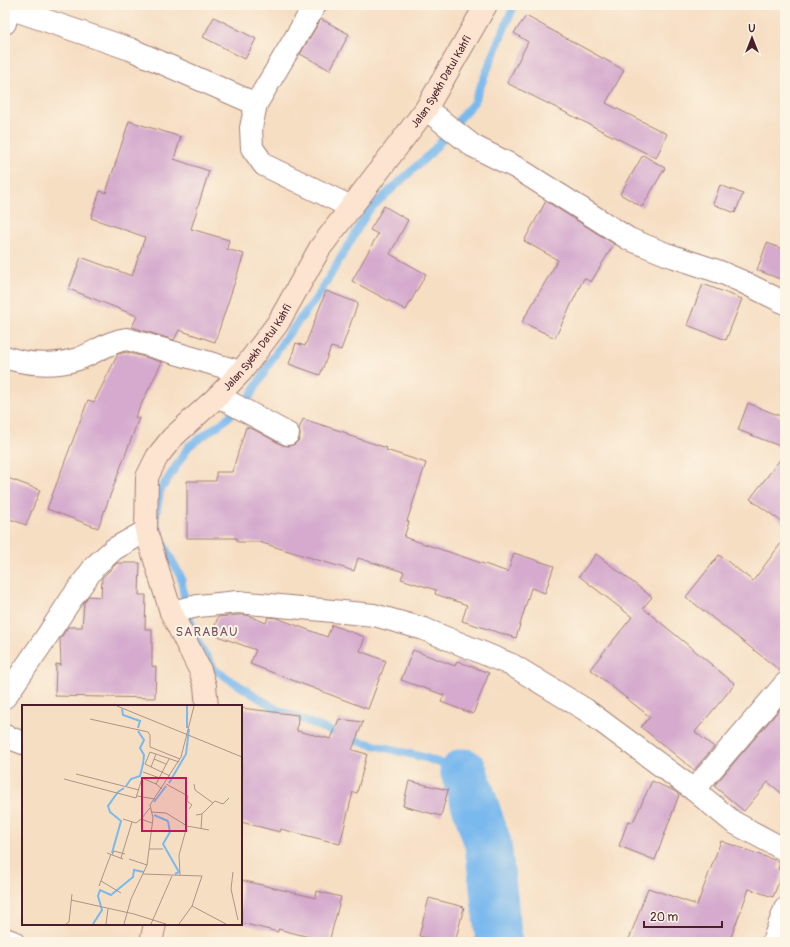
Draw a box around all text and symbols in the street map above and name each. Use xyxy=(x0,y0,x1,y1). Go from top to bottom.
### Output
north arrow xyxy=(732,18,772,58)
text: U xyxy=(748,22,756,35)
street label: Jalan Syekh Datul Kahfi xyxy=(408,33,474,130)
street label: Jalan Syekh Datul Kahfi xyxy=(221,302,294,394)
district label: SARABAU xyxy=(175,624,239,640)
inset map xyxy=(22,705,242,925)
scale bar xyxy=(644,903,722,929)
text: 20 m xyxy=(650,910,679,925)

